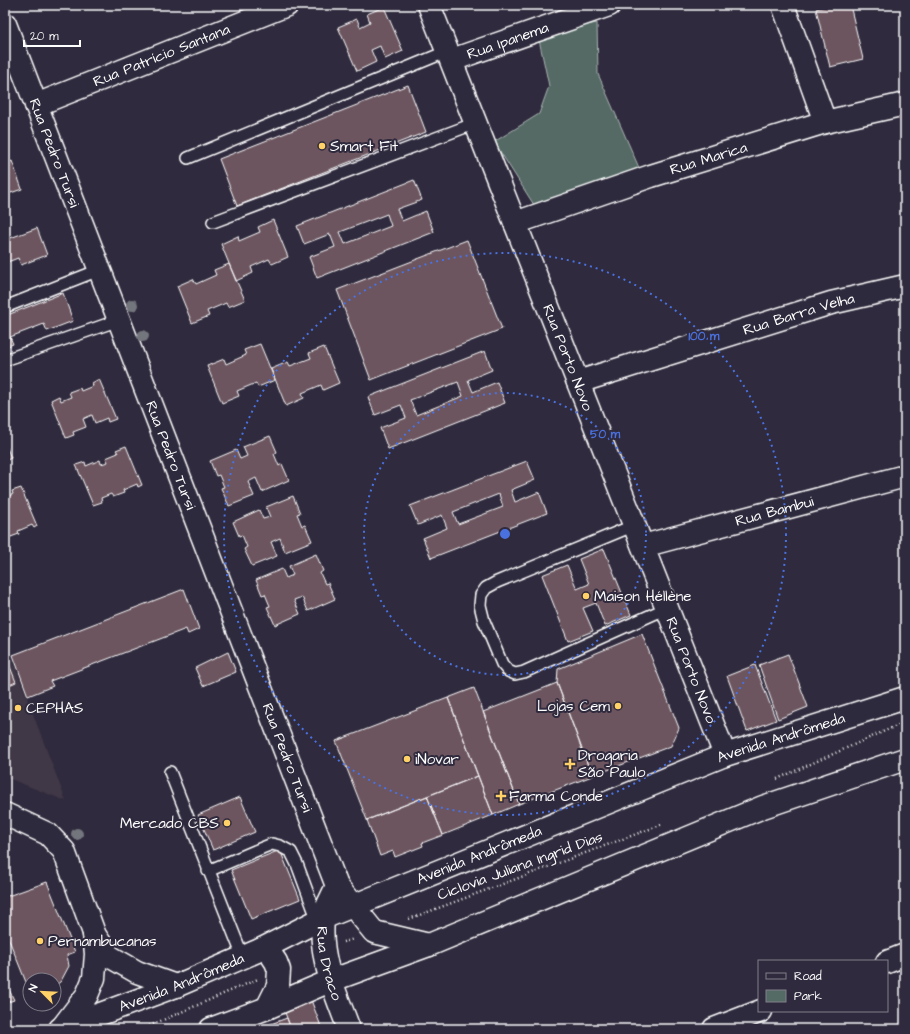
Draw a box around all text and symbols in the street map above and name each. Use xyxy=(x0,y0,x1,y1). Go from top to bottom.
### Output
street label: Rua Ipanema xyxy=(464,16,552,64)
street label: Rua Patrício Santana xyxy=(90,18,233,92)
scale bar xyxy=(24,22,80,48)
text: 20 m xyxy=(30,28,59,45)
street label: Rua Pedro Tursi xyxy=(24,95,85,211)
place label: Smart Fit xyxy=(330,136,398,157)
street label: Rua Marica xyxy=(667,136,750,180)
marker: Smart Fit xyxy=(317,141,327,151)
street label: Rua Barra Velha xyxy=(740,287,857,340)
street label: Rua Porto Novo xyxy=(538,301,599,414)
text: 100 m xyxy=(689,328,720,345)
street label: Rua Pedro Tursi xyxy=(141,398,202,513)
text: 50 m xyxy=(590,426,621,443)
street label: Rua Bambui xyxy=(733,490,817,531)
centre of rings xyxy=(498,527,512,541)
place label: Maison Héllène xyxy=(594,586,691,607)
marker: Maison Héllène xyxy=(581,591,591,601)
street label: Rua Porto Novo xyxy=(661,614,722,727)
place label: Lojas Cem xyxy=(537,696,610,717)
place label: CEPHAS xyxy=(26,698,84,719)
street label: Rua Pedro Tursi xyxy=(257,700,318,816)
marker: Lojas Cem xyxy=(613,701,623,711)
marker: CEPHAS xyxy=(13,703,23,713)
street label: Avenida Andrômeda xyxy=(713,707,848,768)
place label: Drogaria São Paulo xyxy=(578,745,646,783)
place label: iNovar xyxy=(415,749,459,770)
marker: iNovar xyxy=(402,754,412,764)
marker: Drogaria São Paulo xyxy=(565,759,575,769)
place label: Farma Conde xyxy=(509,786,603,807)
marker: Farma Conde xyxy=(496,791,506,801)
place label: Mercado CBS xyxy=(120,813,219,834)
marker: Mercado CBS xyxy=(222,818,232,828)
street label: Avenida Andrômeda xyxy=(413,820,545,890)
street label: Ciclovia Juliana Ingrid Dias xyxy=(434,826,606,907)
street label: Rua Draco xyxy=(312,926,348,1004)
place label: Pernambucanas xyxy=(48,931,157,952)
marker: Pernambucanas xyxy=(35,936,45,946)
street label: Avenida Andrômeda xyxy=(116,947,247,1017)
legend xyxy=(758,960,888,1012)
text: Road xyxy=(794,968,822,985)
north arrow xyxy=(22,972,62,1012)
text: N xyxy=(25,982,42,994)
text: Park xyxy=(794,988,822,1005)

